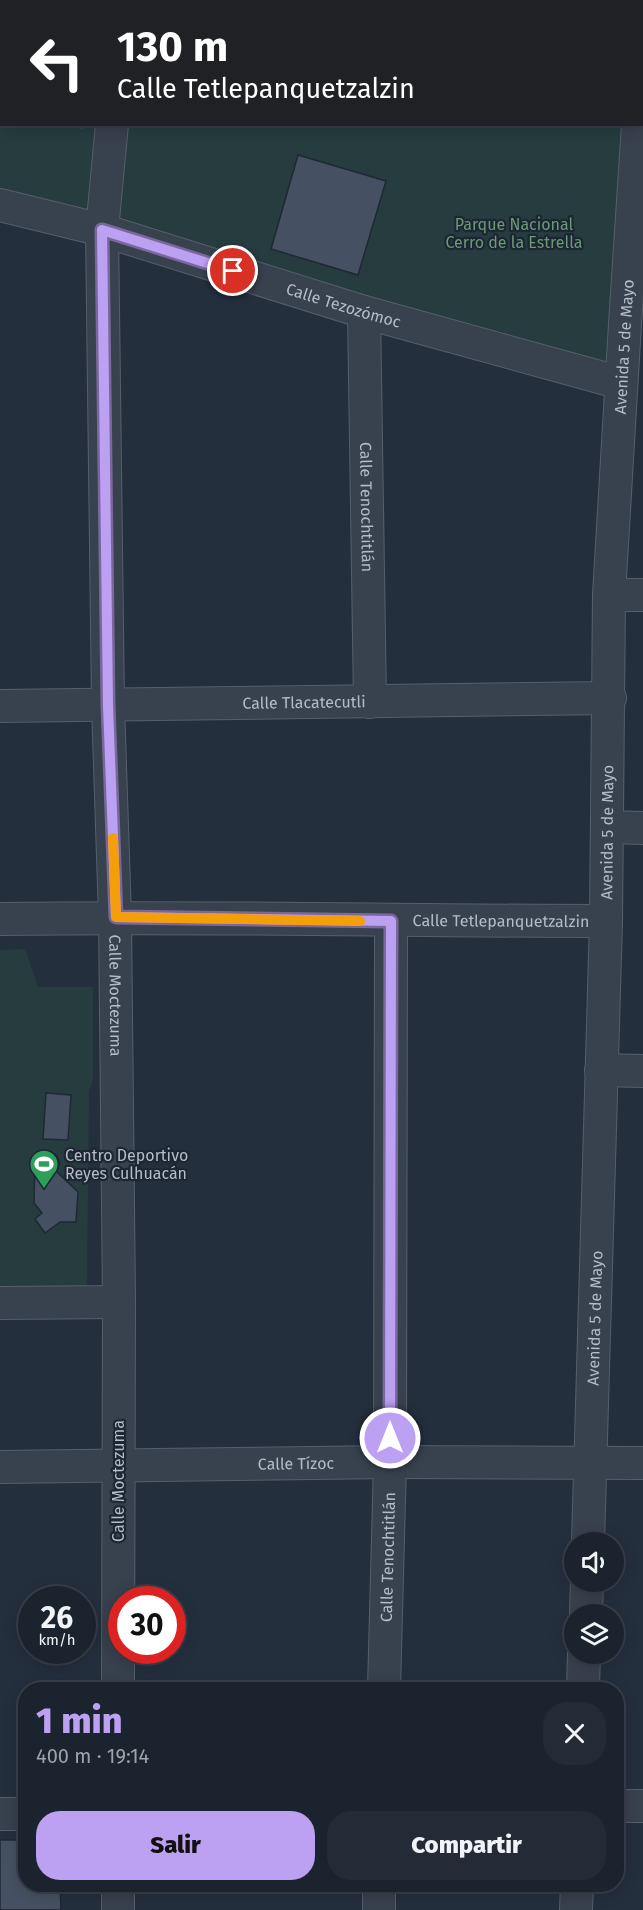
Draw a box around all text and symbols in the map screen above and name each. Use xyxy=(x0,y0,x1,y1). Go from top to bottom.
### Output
text: 130 m xyxy=(117,22,228,72)
icon: left xyxy=(18,24,96,102)
text: Calle Tetlepanquetzalzin xyxy=(117,73,415,105)
park label: Parque Nacional Cerro de la Estrella xyxy=(445,215,583,252)
pin xyxy=(207,245,258,296)
icon: arrive xyxy=(216,254,249,287)
street label: Calle Tezozómoc xyxy=(284,279,403,332)
street label: Avenida 5 de Mayo xyxy=(611,279,638,415)
street label: Calle Tenochtitlán xyxy=(356,442,377,572)
street label: Calle Tlacatecutli xyxy=(242,692,366,713)
street label: Avenida 5 de Mayo xyxy=(597,765,617,900)
street label: Calle Tetlepanquetzalzin xyxy=(413,911,589,931)
street label: Calle Moctezuma xyxy=(105,934,125,1056)
place label: Centro Deportivo Reyes Culhuacán xyxy=(65,1146,188,1183)
sports icon: Centro Deportivo Reyes Culhuacán xyxy=(28,1148,60,1190)
street label: Avenida 5 de Mayo xyxy=(584,1250,606,1386)
position arrow xyxy=(358,1406,422,1470)
street label: Calle Moctezuma xyxy=(109,1420,128,1542)
street label: Calle Tízoc xyxy=(258,1454,335,1474)
street label: Calle Tenochtitlán xyxy=(377,1492,399,1622)
map controls xyxy=(564,1532,624,1664)
button: sound xyxy=(564,1532,624,1592)
speed limit sign: 30 xyxy=(108,1586,186,1664)
text: 26 xyxy=(41,1600,73,1636)
button: layers xyxy=(564,1604,624,1664)
text: km/h xyxy=(38,1631,76,1649)
text: 1 min xyxy=(36,1699,122,1743)
button: close xyxy=(543,1702,606,1765)
text: 400 m · 19:14 xyxy=(36,1744,149,1768)
button: Salir xyxy=(36,1811,315,1880)
button: Compartir xyxy=(327,1811,606,1880)

